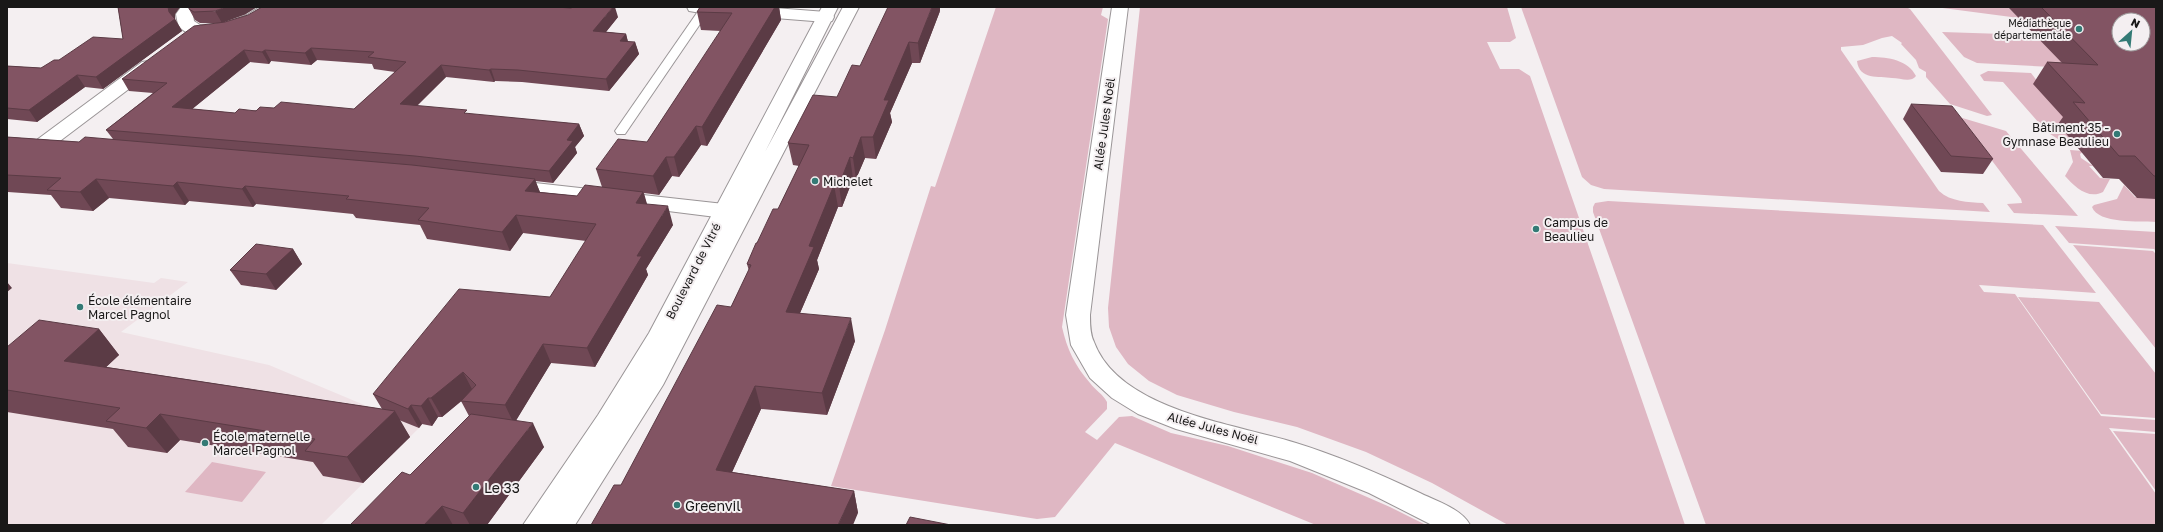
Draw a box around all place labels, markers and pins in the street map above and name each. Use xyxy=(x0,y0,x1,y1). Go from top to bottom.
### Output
place label: Médiathèque départementale xyxy=(1994,17,2071,41)
marker: Médiathèque départementale xyxy=(2074,24,2084,34)
place label: Bâtiment 35 - Gymnase Beaulieu xyxy=(2002,120,2109,149)
marker: Bâtiment 35 - Gymnase Beaulieu xyxy=(2112,129,2122,139)
place label: Michelet xyxy=(823,174,873,189)
marker: Michelet xyxy=(810,176,820,186)
place label: Campus de Beaulieu xyxy=(1544,215,1608,244)
marker: Campus de Beaulieu xyxy=(1531,224,1541,234)
place label: École élémentaire Marcel Pagnol xyxy=(88,293,191,322)
marker: École élémentaire Marcel Pagnol xyxy=(75,302,85,312)
place label: École maternelle Marcel Pagnol xyxy=(213,429,310,458)
marker: École maternelle Marcel Pagnol xyxy=(200,438,210,448)
place label: Le 33 xyxy=(484,479,520,496)
marker: Le 33 xyxy=(471,482,481,492)
place label: Greenvil xyxy=(685,497,741,514)
marker: Greenvil xyxy=(672,500,682,510)

